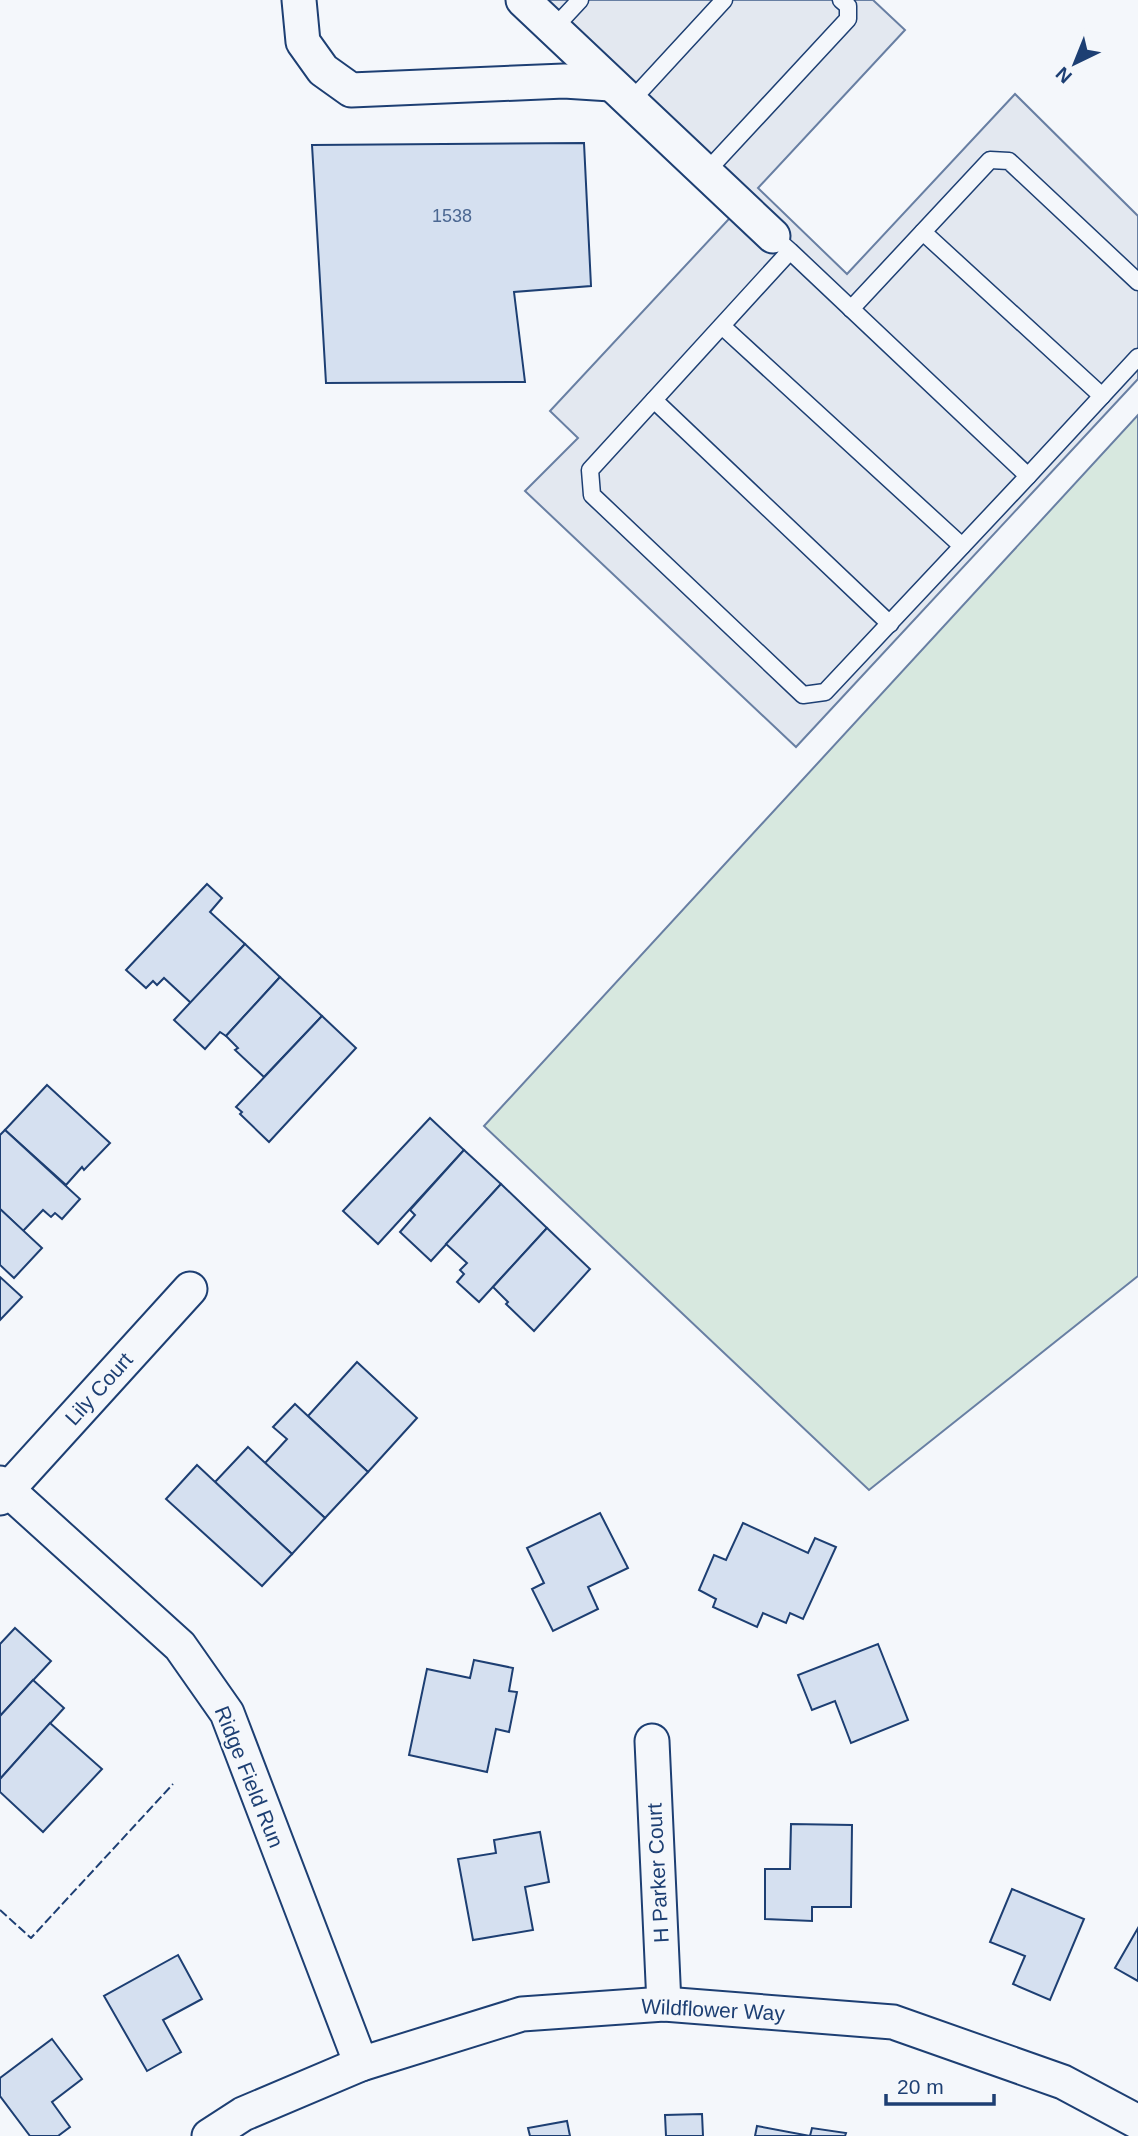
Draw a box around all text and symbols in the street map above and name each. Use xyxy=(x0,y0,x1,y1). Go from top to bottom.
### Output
north arrow xyxy=(1040,28,1110,98)
text: N xyxy=(1052,63,1076,87)
house number: 1538 xyxy=(432,206,472,226)
street label: Lily Court xyxy=(60,1348,137,1429)
street label: Ridge Field Run xyxy=(211,1703,288,1851)
street label: H Parker Court xyxy=(642,1802,673,1944)
street label: Wildflower Way xyxy=(641,1994,786,2025)
scale bar xyxy=(886,2062,995,2106)
text: 20 m xyxy=(897,2075,944,2098)

